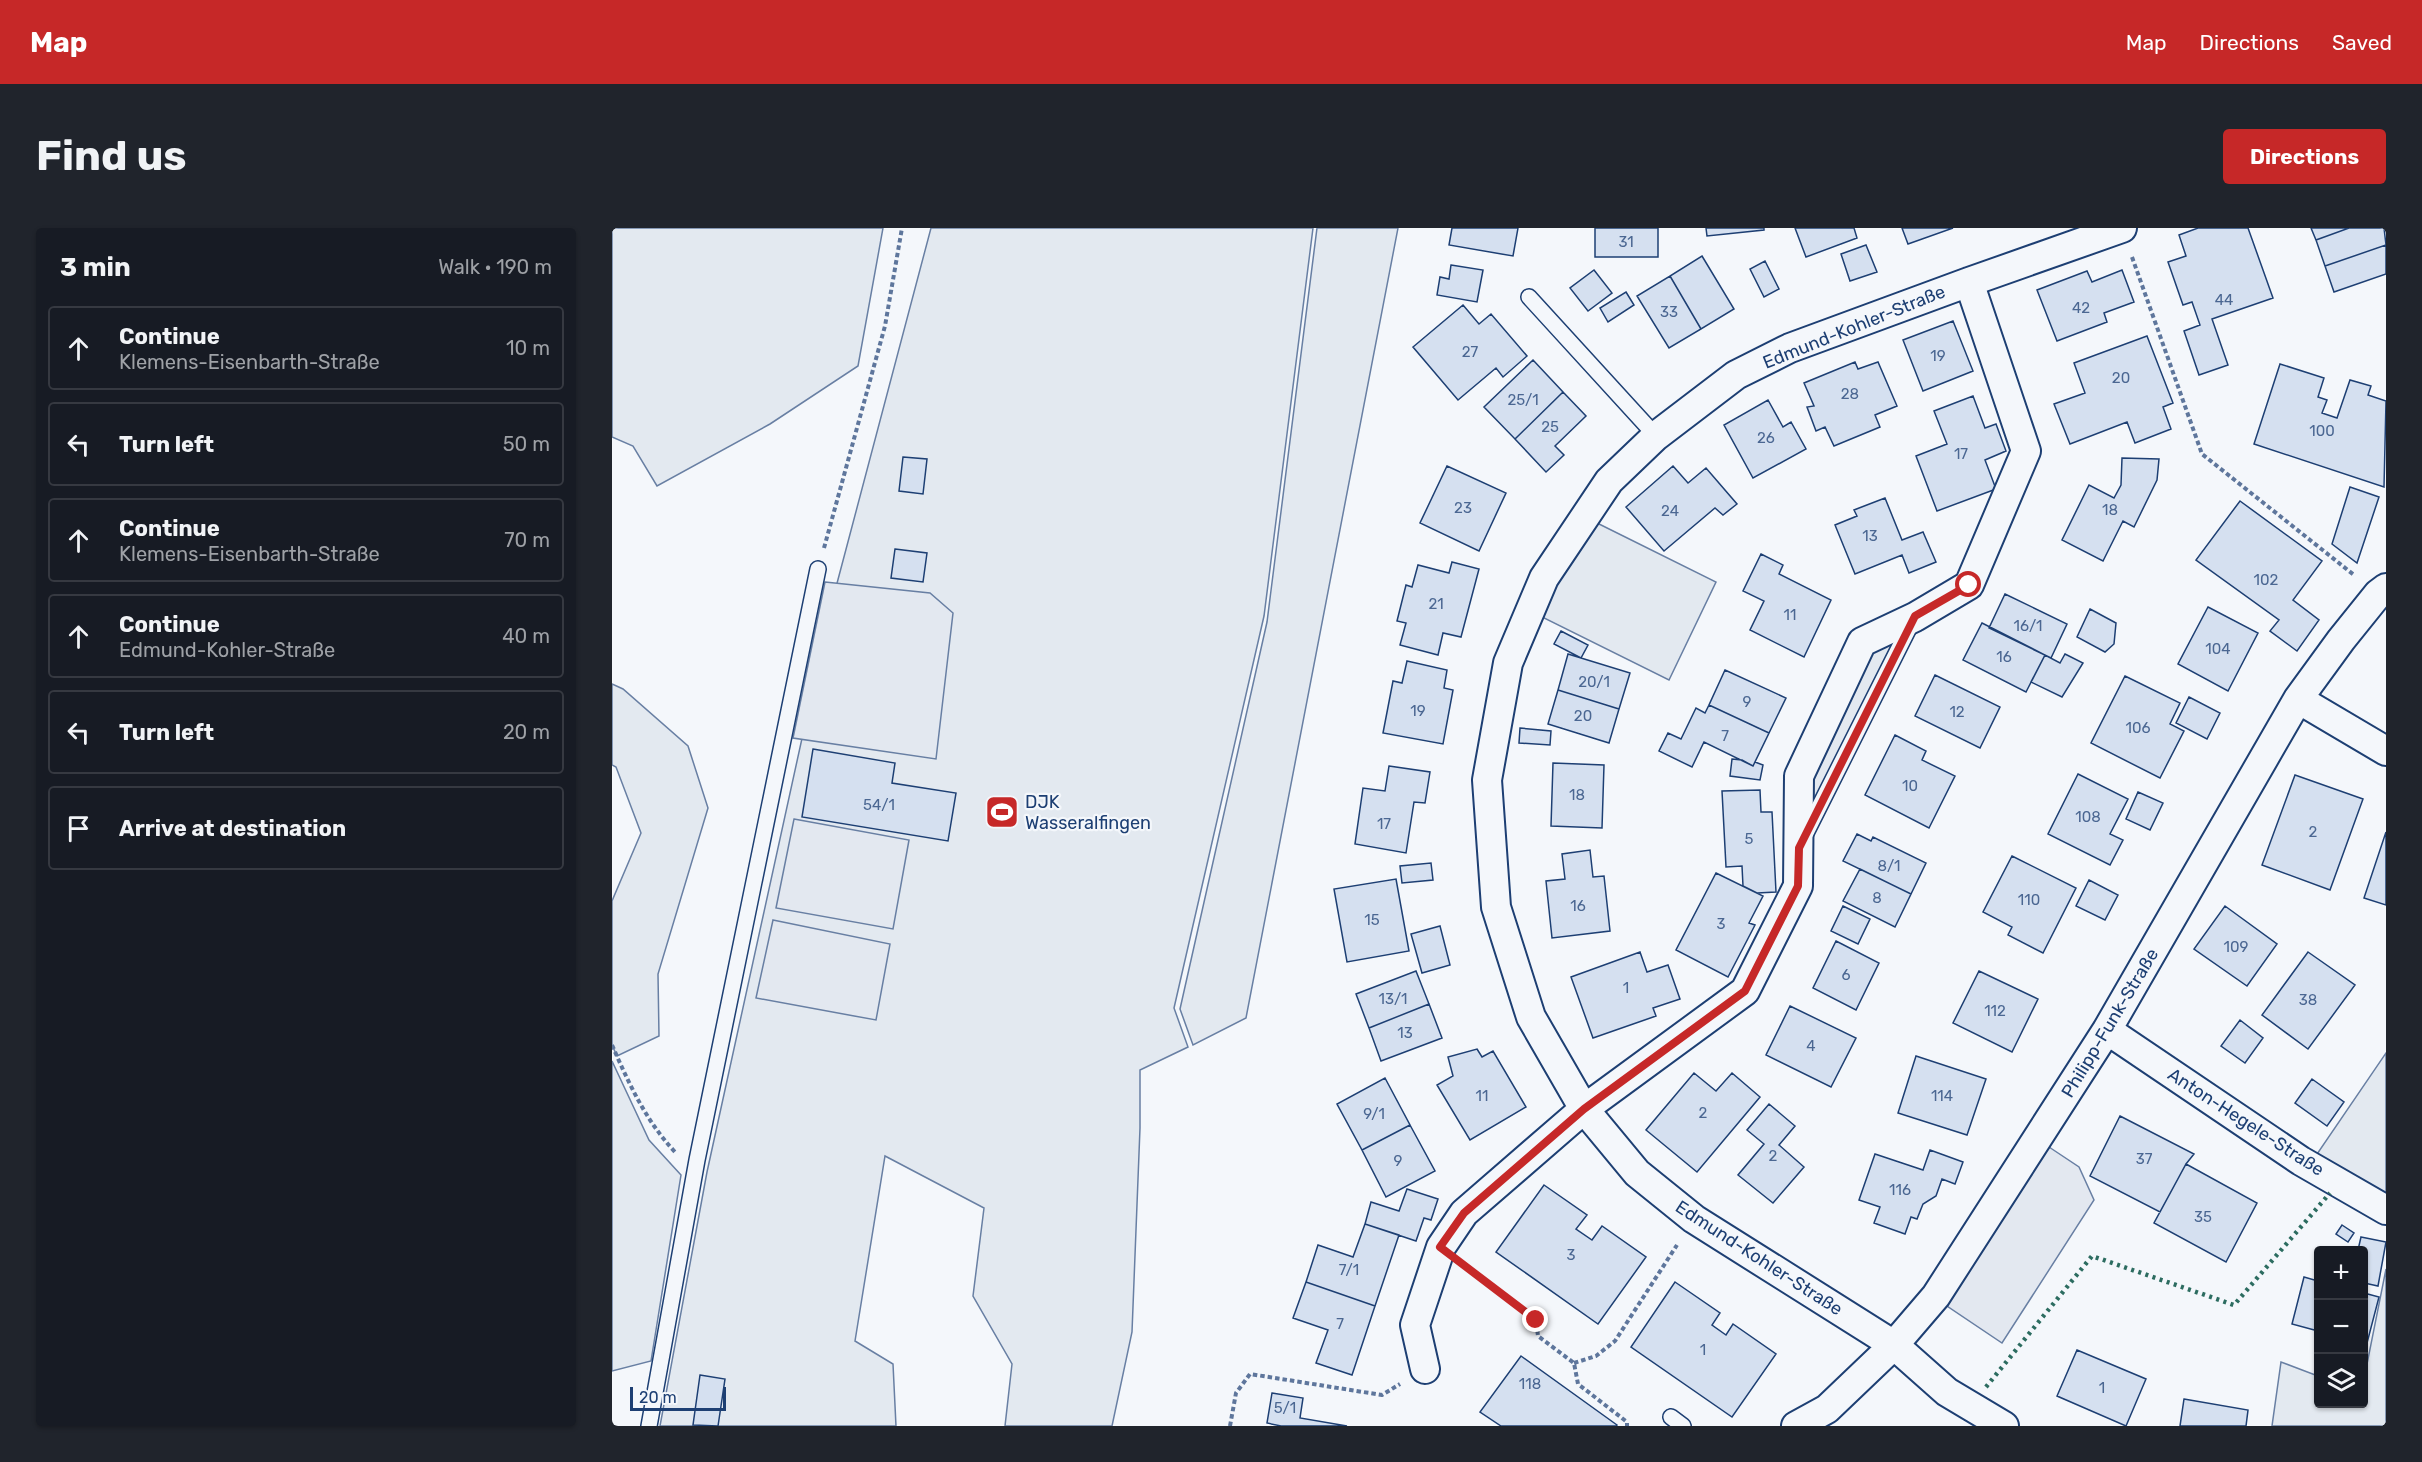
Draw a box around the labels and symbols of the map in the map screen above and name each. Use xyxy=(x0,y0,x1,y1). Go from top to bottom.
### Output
house number: 31 xyxy=(1618,233,1634,251)
street label: Edmund-Kohler-Straße xyxy=(1760,280,1948,374)
house number: 44 xyxy=(2215,291,2233,309)
house number: 42 xyxy=(2072,299,2090,317)
house number: 33 xyxy=(1660,303,1678,321)
house number: 27 xyxy=(1462,343,1479,361)
house number: 19 xyxy=(1930,347,1946,365)
house number: 20 xyxy=(2112,369,2130,387)
house number: 28 xyxy=(1841,385,1859,403)
house number: 25/1 xyxy=(1507,391,1539,409)
house number: 25 xyxy=(1541,418,1559,436)
house number: 100 xyxy=(2309,422,2335,440)
house number: 26 xyxy=(1757,429,1775,447)
house number: 17 xyxy=(1954,445,1968,463)
house number: 23 xyxy=(1454,499,1472,517)
house number: 18 xyxy=(2102,501,2118,519)
house number: 24 xyxy=(1661,502,1679,520)
house number: 13 xyxy=(1862,527,1878,545)
route start xyxy=(1955,571,1981,597)
house number: 102 xyxy=(2254,571,2279,589)
house number: 21 xyxy=(1428,595,1444,613)
house number: 11 xyxy=(1784,606,1796,624)
house number: 16/1 xyxy=(2014,617,2043,635)
house number: 104 xyxy=(2205,640,2231,658)
house number: 16 xyxy=(1996,648,2012,666)
house number: 20/1 xyxy=(1578,673,1610,691)
house number: 9 xyxy=(1743,693,1752,711)
house number: 19 xyxy=(1410,702,1426,720)
house number: 12 xyxy=(1949,703,1965,721)
house number: 20 xyxy=(1574,707,1592,725)
house number: 106 xyxy=(2126,719,2151,737)
house number: 7 xyxy=(1721,727,1729,745)
house number: 10 xyxy=(1902,777,1918,795)
house number: 18 xyxy=(1569,786,1585,804)
place label: DJK Wasseralfingen xyxy=(1025,791,1151,834)
sports icon: DJK Wasseralfingen xyxy=(984,794,1020,830)
house number: 54/1 xyxy=(863,796,895,814)
house number: 108 xyxy=(2075,808,2101,826)
house number: 17 xyxy=(1377,815,1391,833)
house number: 2 xyxy=(2309,823,2318,841)
house number: 5 xyxy=(1745,830,1754,848)
house number: 8/1 xyxy=(1877,857,1901,875)
house number: 8 xyxy=(1872,889,1882,907)
house number: 110 xyxy=(2018,891,2040,909)
house number: 16 xyxy=(1570,897,1586,915)
house number: 15 xyxy=(1364,911,1380,929)
house number: 3 xyxy=(1716,915,1726,933)
house number: 109 xyxy=(2224,938,2249,956)
street label: Philipp-Funk-Straße xyxy=(2057,944,2163,1102)
house number: 6 xyxy=(1841,966,1851,984)
house number: 1 xyxy=(1623,979,1629,997)
house number: 13/1 xyxy=(1379,990,1407,1008)
house number: 38 xyxy=(2299,991,2317,1009)
house number: 112 xyxy=(1984,1002,2006,1020)
house number: 13 xyxy=(1397,1024,1413,1042)
house number: 4 xyxy=(1806,1037,1816,1055)
street label: Anton-Hegele-Straße xyxy=(2164,1063,2328,1181)
house number: 11 xyxy=(1476,1087,1488,1105)
house number: 114 xyxy=(1931,1087,1953,1105)
house number: 2 xyxy=(1699,1104,1708,1122)
house number: 9/1 xyxy=(1363,1105,1385,1123)
house number: 2 xyxy=(1769,1147,1778,1165)
house number: 37 xyxy=(2136,1150,2153,1168)
house number: 9 xyxy=(1394,1152,1403,1170)
house number: 116 xyxy=(1889,1181,1911,1199)
street label: Edmund-Kohler-Straße xyxy=(1671,1196,1847,1320)
house number: 35 xyxy=(2194,1208,2212,1226)
house number: 3 xyxy=(1566,1246,1576,1264)
house number: 7/1 xyxy=(1339,1261,1359,1279)
route end xyxy=(1522,1306,1548,1332)
house number: 7 xyxy=(1336,1315,1344,1333)
house number: 1 xyxy=(1700,1341,1706,1359)
house number: 118 xyxy=(1519,1375,1541,1393)
house number: 1 xyxy=(2099,1379,2105,1397)
scale bar xyxy=(630,1384,726,1412)
house number: 5/1 xyxy=(1274,1399,1296,1417)

